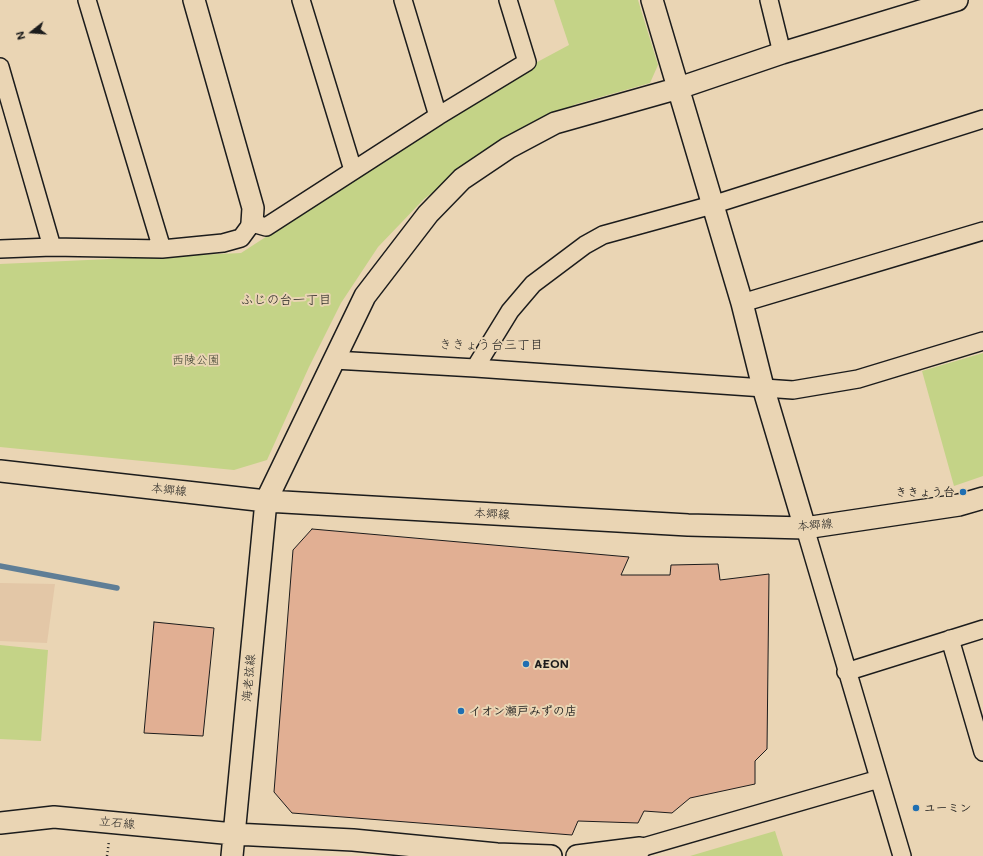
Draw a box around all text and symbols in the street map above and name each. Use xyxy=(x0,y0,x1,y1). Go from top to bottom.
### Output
north arrow xyxy=(12,12,52,52)
text: N xyxy=(12,29,28,42)
district label: ふじの台一丁目 xyxy=(241,292,331,308)
district label: ききょう台三丁目 xyxy=(439,337,543,353)
park label: 西陵公園 xyxy=(172,353,220,367)
street label: 本郷線 xyxy=(150,481,188,499)
place label: ききょう台 xyxy=(895,485,955,499)
marker: ききょう台 xyxy=(958,487,968,497)
street label: 本郷線 xyxy=(474,506,510,522)
street label: 本郷線 xyxy=(796,516,834,534)
street label: 海老弦線 xyxy=(240,653,258,703)
place label: AEON xyxy=(534,657,569,671)
marker: AEON xyxy=(521,659,531,669)
place label: イオン瀬戸みずの店 xyxy=(469,704,577,718)
marker: イオン瀬戸みずの店 xyxy=(456,706,466,716)
place label: ユーミン xyxy=(924,801,972,815)
marker: ユーミン xyxy=(911,803,921,813)
street label: 立石線 xyxy=(98,814,136,832)

